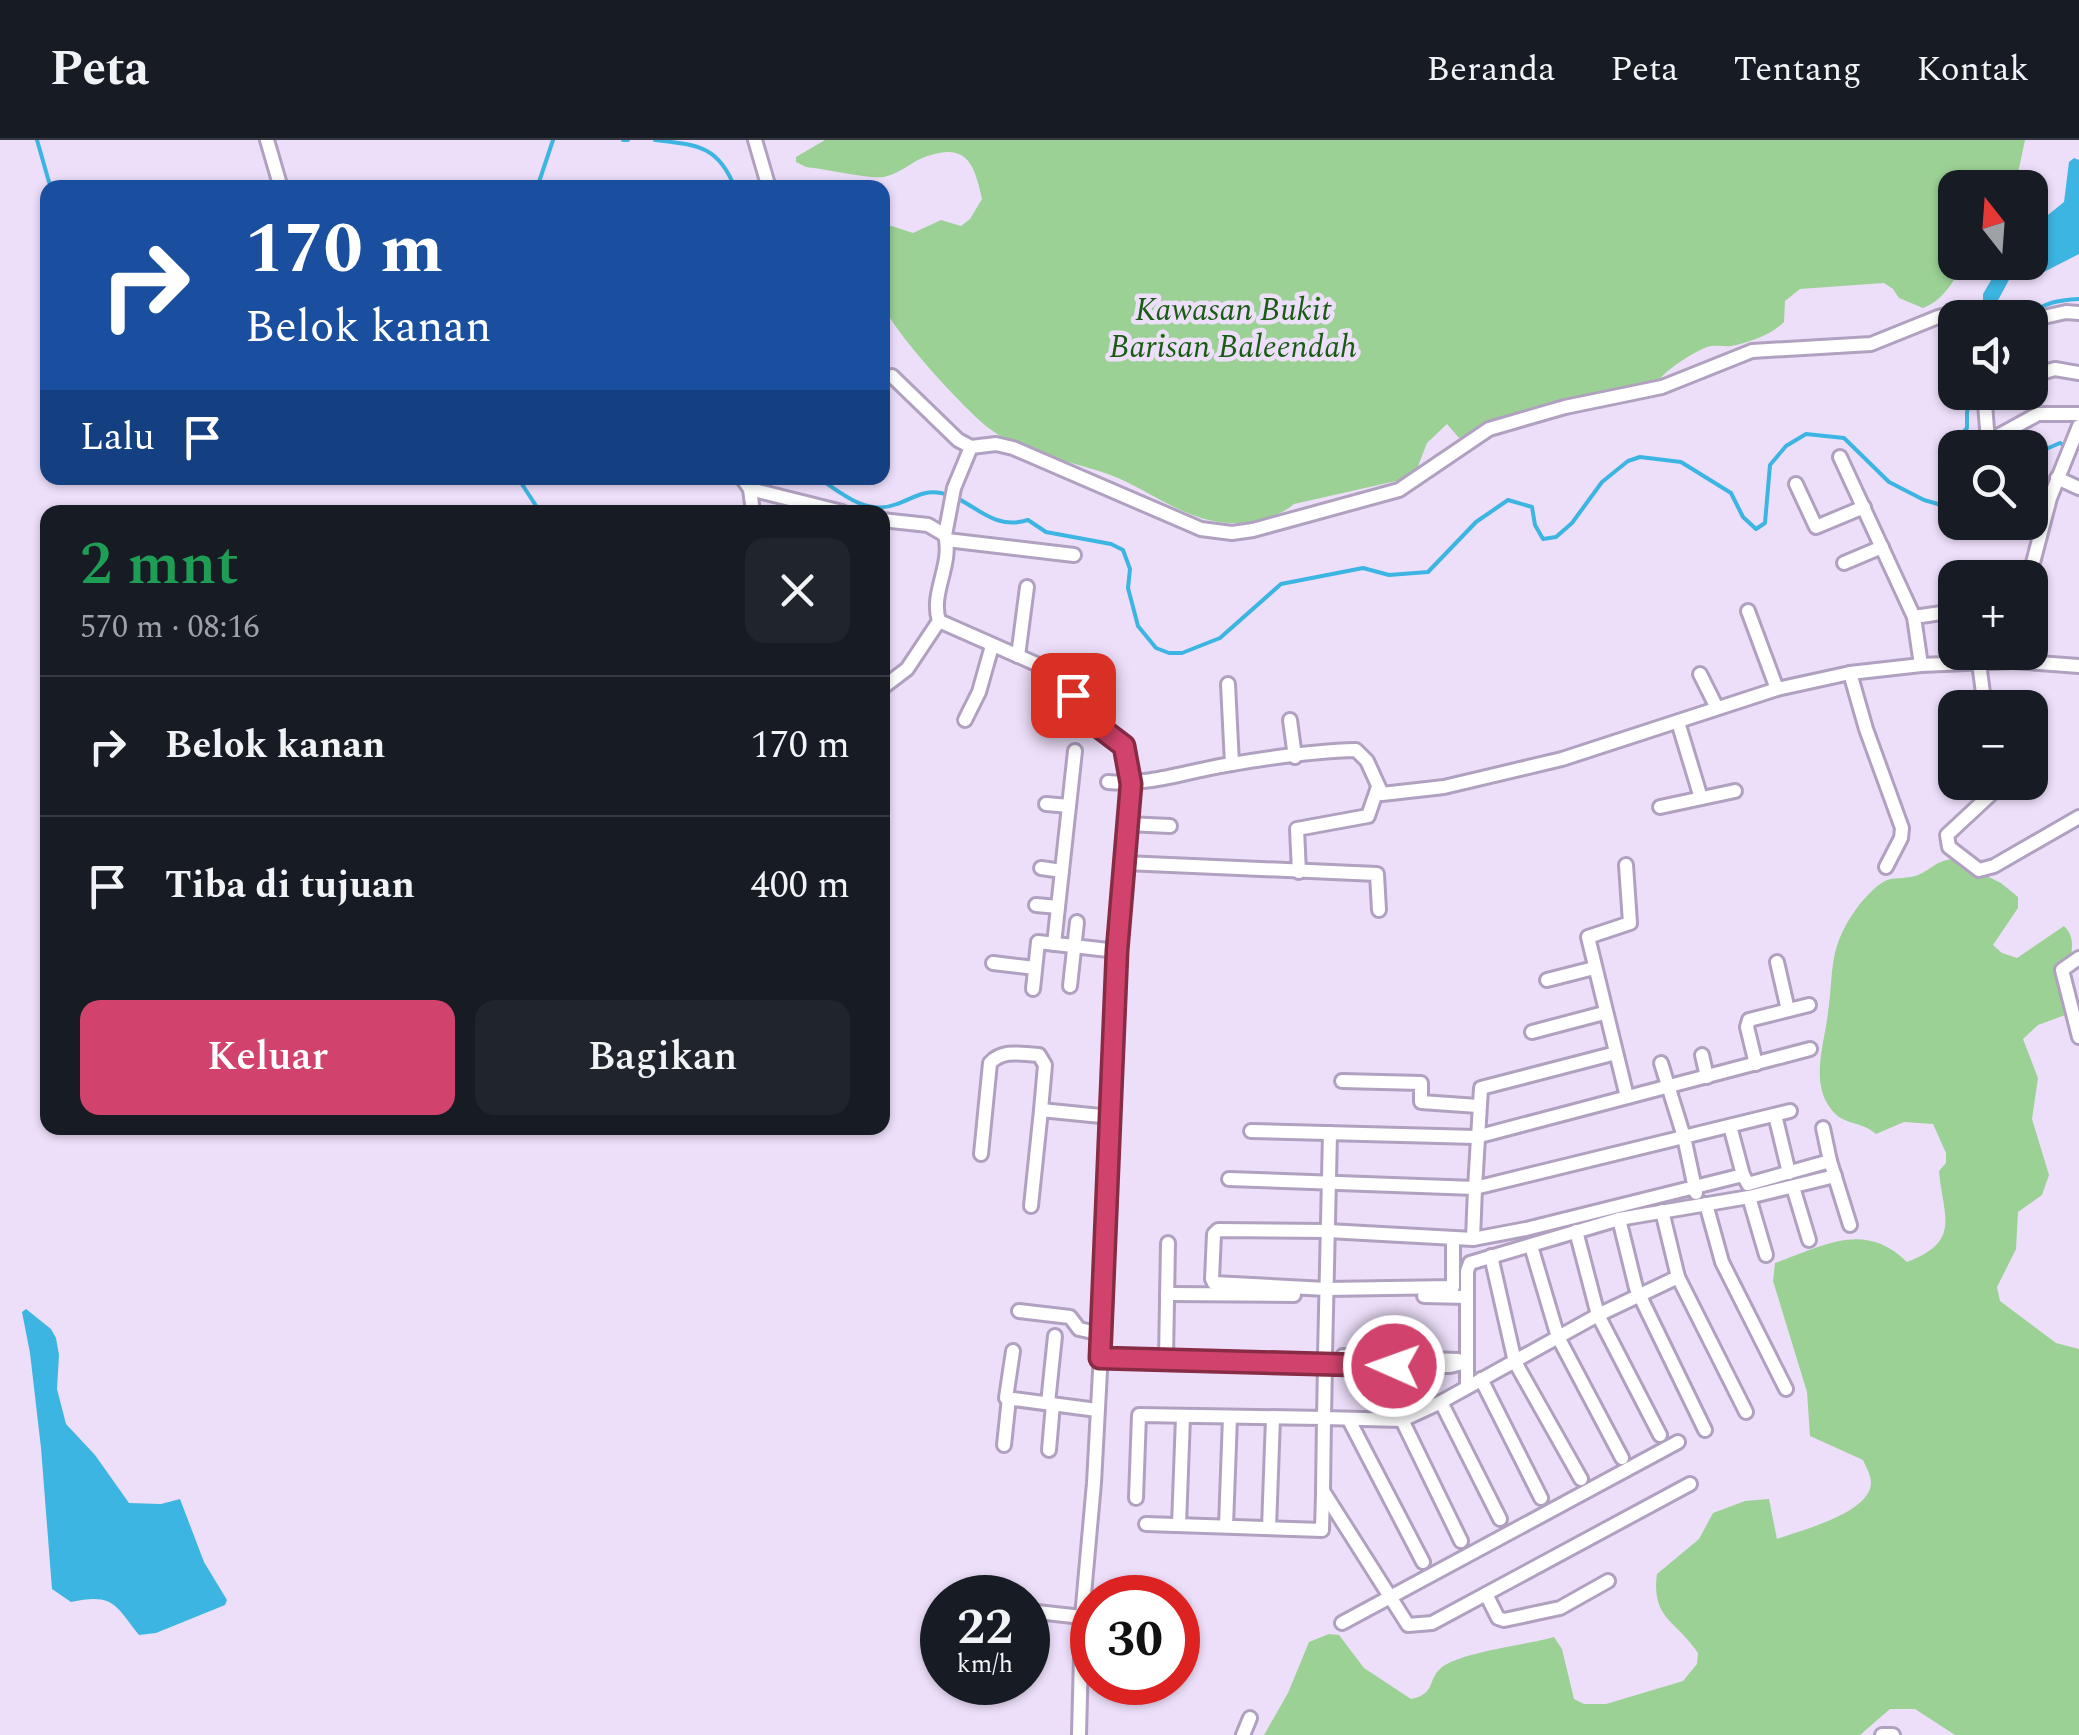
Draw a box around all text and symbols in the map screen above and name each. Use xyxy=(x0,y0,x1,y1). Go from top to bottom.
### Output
text: Peta xyxy=(50,33,149,106)
text: Beranda xyxy=(1427,43,1555,96)
text: Peta xyxy=(1610,43,1678,96)
text: Tentang xyxy=(1733,43,1861,96)
text: Kontak xyxy=(1916,43,2029,96)
north arrow xyxy=(1938,170,2048,280)
map controls xyxy=(1938,170,2048,800)
text: 170 m xyxy=(245,197,443,303)
icon: right xyxy=(80,220,210,350)
park label: Kawasan Bukit Barisan Baleendah xyxy=(1109,286,1357,372)
text: Belok kanan xyxy=(245,293,491,362)
button: sound xyxy=(1938,300,2048,410)
text: Lalu xyxy=(80,409,155,467)
icon: arrive xyxy=(175,410,230,465)
button: search xyxy=(1938,430,2048,540)
text: 2 mnt xyxy=(80,519,239,611)
button: close xyxy=(745,538,850,643)
button: + xyxy=(1938,560,2048,670)
text: 570 m · 08:16 xyxy=(80,603,260,652)
pin xyxy=(1031,653,1116,738)
icon: arrive xyxy=(1046,668,1101,723)
button: − xyxy=(1938,690,2048,800)
text: Belok kanan xyxy=(165,717,386,775)
text: 170 m xyxy=(751,717,850,775)
icon: right xyxy=(80,719,135,774)
text: Tiba di tujuan xyxy=(165,857,415,915)
text: 400 m xyxy=(751,857,850,915)
icon: arrive xyxy=(80,859,135,914)
button: Keluar xyxy=(80,1000,455,1115)
button: Bagikan xyxy=(475,1000,850,1115)
position arrow xyxy=(1342,1314,1446,1418)
speed limit sign: 30 xyxy=(1070,1575,1200,1705)
text: 22 xyxy=(957,1590,1013,1666)
text: km/h xyxy=(957,1646,1013,1684)

